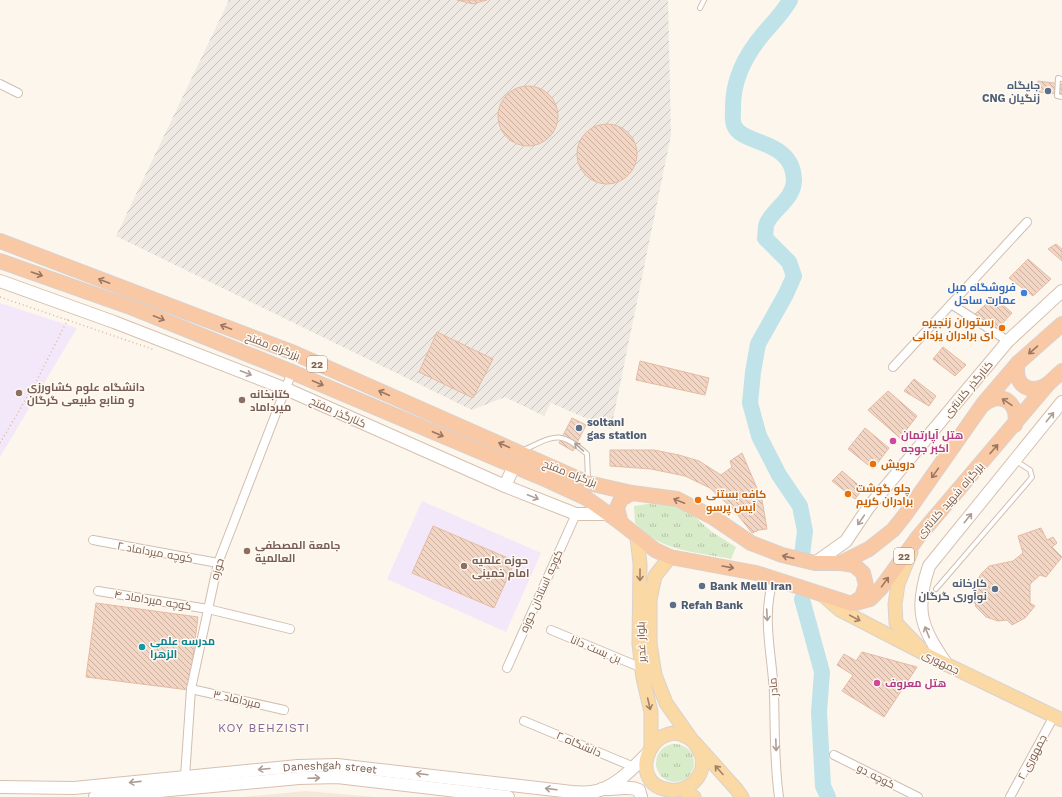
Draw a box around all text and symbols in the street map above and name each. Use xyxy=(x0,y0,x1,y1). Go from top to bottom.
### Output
place label: جایگاه CNG زنگیان xyxy=(982,79,1040,105)
marker: جایگاه CNG زنگیان xyxy=(1043,86,1053,96)
one-way arrow xyxy=(30,270,42,278)
one-way arrow xyxy=(99,276,111,284)
place label: فروشگاه مبل عمارت ساحل xyxy=(947,281,1016,307)
marker: فروشگاه مبل عمارت ساحل xyxy=(1019,288,1029,298)
one-way arrow xyxy=(152,315,164,322)
place label: رستوران زنجیره ای برادران یزدانی xyxy=(912,316,994,342)
one-way arrow xyxy=(220,323,232,331)
marker: رستوران زنجیره ای برادران یزدانی xyxy=(997,323,1007,333)
street label: بزرگراه مفتح xyxy=(243,330,302,364)
one-way arrow xyxy=(1027,345,1038,354)
road number: 22 xyxy=(307,356,327,372)
street label: کنارگذر کلانتری xyxy=(941,358,996,420)
one-way arrow xyxy=(240,370,252,378)
one-way arrow xyxy=(312,380,324,387)
place label: دانشگاه علوم کشاورزی و منابع طبیعی گرگان xyxy=(27,381,145,408)
marker: دانشگاه علوم کشاورزی و منابع طبیعی گرگان xyxy=(14,388,24,398)
place label: کتابخانه میرداماد xyxy=(250,388,291,414)
one-way arrow xyxy=(379,389,391,396)
street label: کنارگذر مفتح xyxy=(307,394,368,432)
marker: کتابخانه میرداماد xyxy=(237,395,247,405)
one-way arrow xyxy=(1001,398,1013,406)
one-way arrow xyxy=(1046,412,1055,423)
place label: soltani gas station xyxy=(587,416,647,442)
marker: soltani gas station xyxy=(574,423,584,433)
place label: هتل آپارتمان اکبر جوجه xyxy=(901,429,964,456)
one-way arrow xyxy=(431,431,443,438)
marker: هتل آپارتمان اکبر جوجه xyxy=(888,436,898,446)
one-way arrow xyxy=(498,441,510,449)
one-way arrow xyxy=(574,443,584,452)
one-way arrow xyxy=(990,443,999,454)
street label: بزرگراه مفتح xyxy=(540,457,599,491)
place label: درویش xyxy=(881,458,915,472)
marker: درویش xyxy=(868,459,878,469)
street label: بزرگراه شهید کلانتری xyxy=(914,460,987,541)
one-way arrow xyxy=(931,467,939,478)
place label: چلو گوشت برادران کریم xyxy=(856,482,913,509)
place label: کافه بستنی آیس پرسو xyxy=(706,488,766,516)
marker: چلو گوشت برادران کریم xyxy=(843,489,853,499)
one-way arrow xyxy=(526,494,538,501)
marker: کافه بستنی آیس پرسو xyxy=(693,495,703,505)
one-way arrow xyxy=(673,496,685,504)
one-way arrow xyxy=(964,513,973,523)
one-way arrow xyxy=(857,514,865,525)
street label: کوچه میرداماد ۲ xyxy=(116,539,194,566)
place label: جامعة المصطفی العالمیة xyxy=(255,539,340,565)
marker: جامعة المصطفی العالمیة xyxy=(242,546,252,556)
street label: کوچه استادان حوزه xyxy=(517,548,566,635)
road number: 22 xyxy=(894,548,914,564)
one-way arrow xyxy=(782,552,795,560)
place label: حوزه علمیه امام خمینی xyxy=(472,554,530,581)
street label: حوزه xyxy=(208,557,227,581)
marker: حوزه علمیه امام خمینی xyxy=(459,561,469,571)
one-way arrow xyxy=(721,564,734,572)
one-way arrow xyxy=(636,568,644,581)
one-way arrow xyxy=(881,576,890,587)
place label: کارخانه نوآوری گرگان xyxy=(918,577,987,604)
place label: Bank Melli Iran xyxy=(710,580,792,593)
marker: Bank Melli Iran xyxy=(697,581,707,591)
marker: کارخانه نوآوری گرگان xyxy=(990,584,1000,594)
street label: کوچه میرداماد ۴ xyxy=(113,588,193,613)
place label: Refah Bank xyxy=(681,599,743,612)
marker: Refah Bank xyxy=(668,600,678,610)
one-way arrow xyxy=(763,608,771,621)
one-way arrow xyxy=(849,615,861,622)
street label: بلوار غدیر xyxy=(634,621,649,664)
one-way arrow xyxy=(922,626,930,638)
street label: بن بست دانا xyxy=(568,633,623,666)
place label: مدرسه علمی الزهرا xyxy=(150,635,215,661)
marker: مدرسه علمی الزهرا xyxy=(137,642,147,652)
street label: جمهوری xyxy=(920,648,962,677)
street label: مادر xyxy=(766,677,781,698)
place label: هتل معروف xyxy=(885,677,946,691)
marker: هتل معروف xyxy=(872,678,882,688)
street label: ۳ میرداماد xyxy=(212,688,262,711)
one-way arrow xyxy=(646,698,654,711)
district label: KOY BEHZISTI xyxy=(218,721,310,735)
street label: دانشگاه ۲ xyxy=(554,729,603,760)
street label: ۲ جمهوری xyxy=(1015,732,1050,782)
one-way arrow xyxy=(772,738,779,751)
street label: Daneshgah street xyxy=(282,759,378,777)
street label: کوچه دو xyxy=(855,761,897,792)
one-way arrow xyxy=(714,765,723,775)
one-way arrow xyxy=(258,766,271,773)
one-way arrow xyxy=(416,770,429,777)
one-way arrow xyxy=(307,774,320,782)
one-way arrow xyxy=(129,778,142,786)
one-way arrow xyxy=(545,785,558,793)

